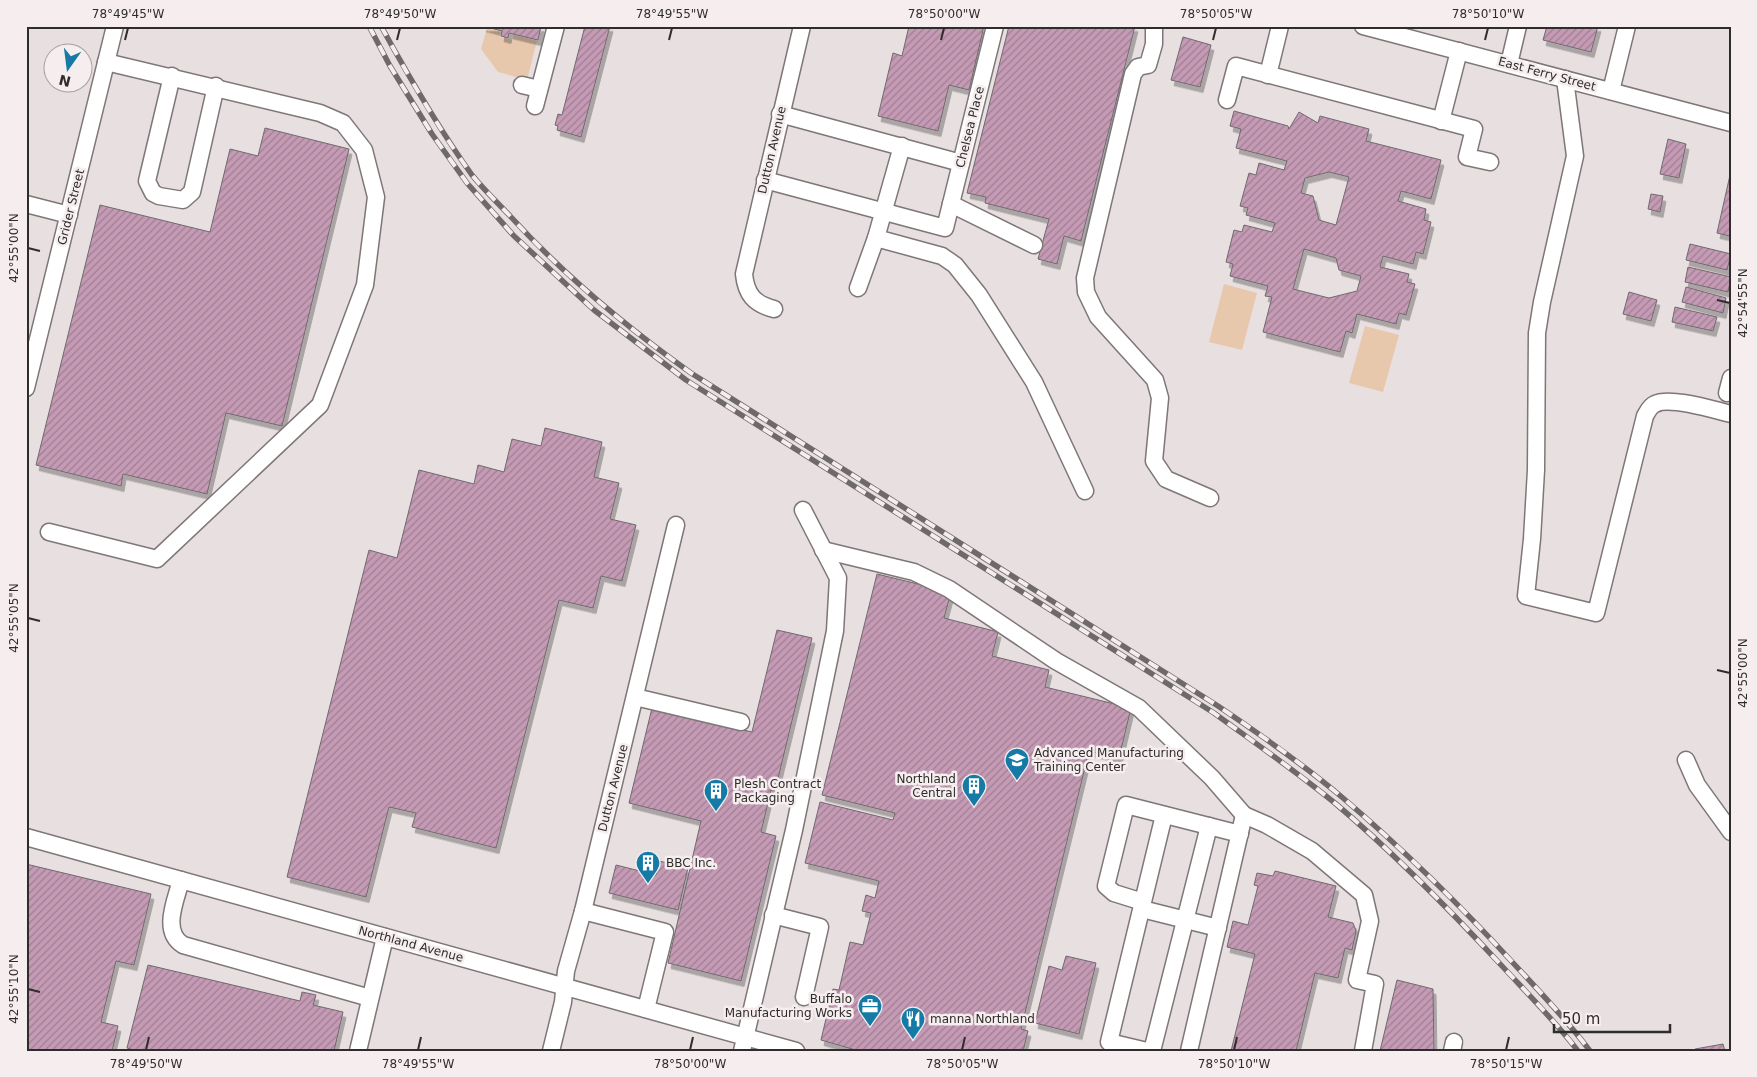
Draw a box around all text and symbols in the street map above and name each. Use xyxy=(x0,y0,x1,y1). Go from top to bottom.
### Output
text: 78°49'45"W xyxy=(92,7,164,21)
text: 78°49'50"W xyxy=(364,7,436,21)
text: 78°49'55"W xyxy=(636,7,708,21)
text: 78°50'00"W xyxy=(908,7,980,21)
text: 78°50'05"W xyxy=(1180,7,1252,21)
text: 78°50'10"W xyxy=(1452,7,1524,21)
north arrow xyxy=(42,42,92,92)
street label: East Ferry Street xyxy=(1497,54,1598,94)
text: N xyxy=(57,71,72,90)
street label: Chelsea Place xyxy=(953,85,987,169)
street label: Dutton Avenue xyxy=(755,105,789,195)
street label: Grider Street xyxy=(55,167,87,246)
text: 42°55'00"N xyxy=(7,213,21,283)
text: 42°54'55"N xyxy=(1736,268,1750,338)
text: 42°55'05"N xyxy=(7,583,21,653)
text: 42°55'00"N xyxy=(1736,638,1750,708)
street label: Dutton Avenue xyxy=(595,743,631,833)
place label: Advanced Manufacturing Training Center xyxy=(1033,746,1184,774)
school or university icon: Advanced Manufacturing Training Center xyxy=(1004,747,1030,781)
place label: Northland Central xyxy=(897,772,956,800)
building icon: Northland Central xyxy=(961,773,987,807)
place label: Plesh Contract Packaging xyxy=(734,777,822,805)
building icon: Plesh Contract Packaging xyxy=(703,778,729,812)
building icon: BBC Inc. xyxy=(635,850,661,884)
place label: BBC Inc. xyxy=(666,856,716,870)
street label: Northland Avenue xyxy=(357,923,465,965)
text: 42°55'10"N xyxy=(7,954,21,1024)
place label: Buffalo Manufacturing Works xyxy=(725,992,852,1020)
office icon: Buffalo Manufacturing Works xyxy=(857,993,883,1027)
scale bar xyxy=(1554,1002,1671,1034)
restaurant icon: manna Northland xyxy=(900,1006,926,1040)
text: 50 m xyxy=(1562,1010,1600,1028)
place label: manna Northland xyxy=(930,1012,1035,1026)
text: 78°49'50"W xyxy=(110,1057,182,1071)
text: 78°49'55"W xyxy=(382,1057,454,1071)
text: 78°50'00"W xyxy=(654,1057,726,1071)
text: 78°50'05"W xyxy=(926,1057,998,1071)
text: 78°50'10"W xyxy=(1198,1057,1270,1071)
text: 78°50'15"W xyxy=(1470,1057,1542,1071)

